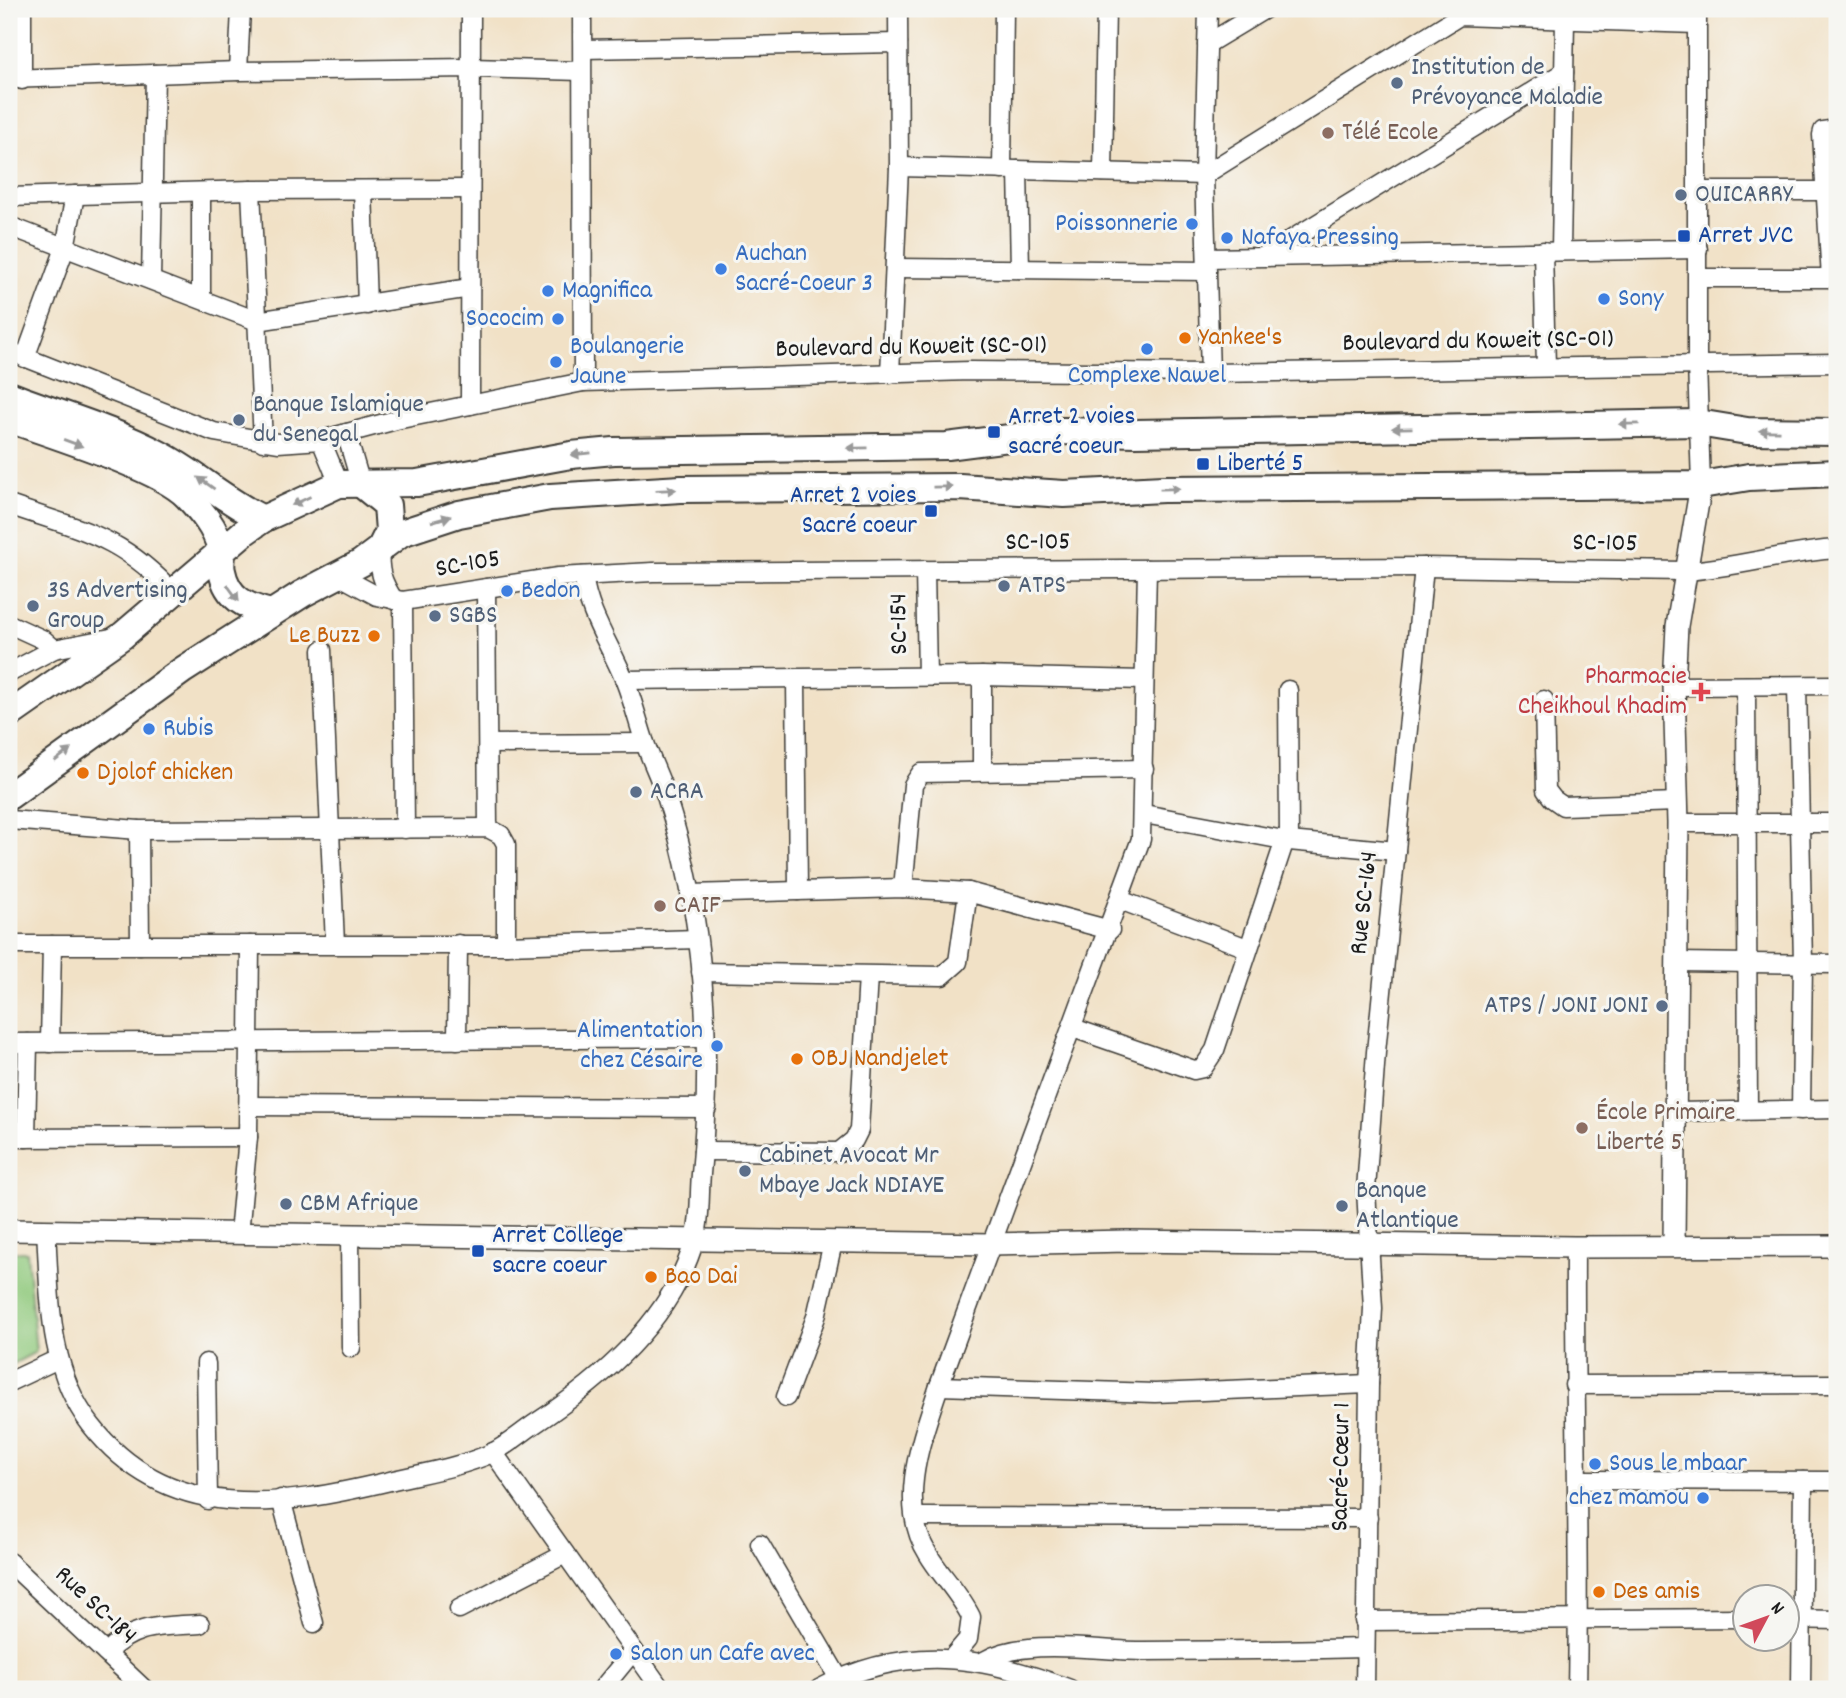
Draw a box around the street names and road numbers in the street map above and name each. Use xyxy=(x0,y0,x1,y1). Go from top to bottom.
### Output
street label: Boulevard du Koweit (SC-01) xyxy=(1342,321,1614,363)
street label: Boulevard du Koweit (SC-01) xyxy=(775,327,1047,369)
street label: SC-105 xyxy=(1005,524,1071,562)
street label: SC-105 xyxy=(1572,525,1638,563)
street label: SC-105 xyxy=(433,541,503,589)
street label: SC-154 xyxy=(881,593,919,655)
street label: Rue SC-164 xyxy=(1341,849,1389,957)
street label: Sacré-Cœur 1 xyxy=(1322,1402,1362,1532)
street label: Rue SC-184 xyxy=(45,1558,145,1654)

